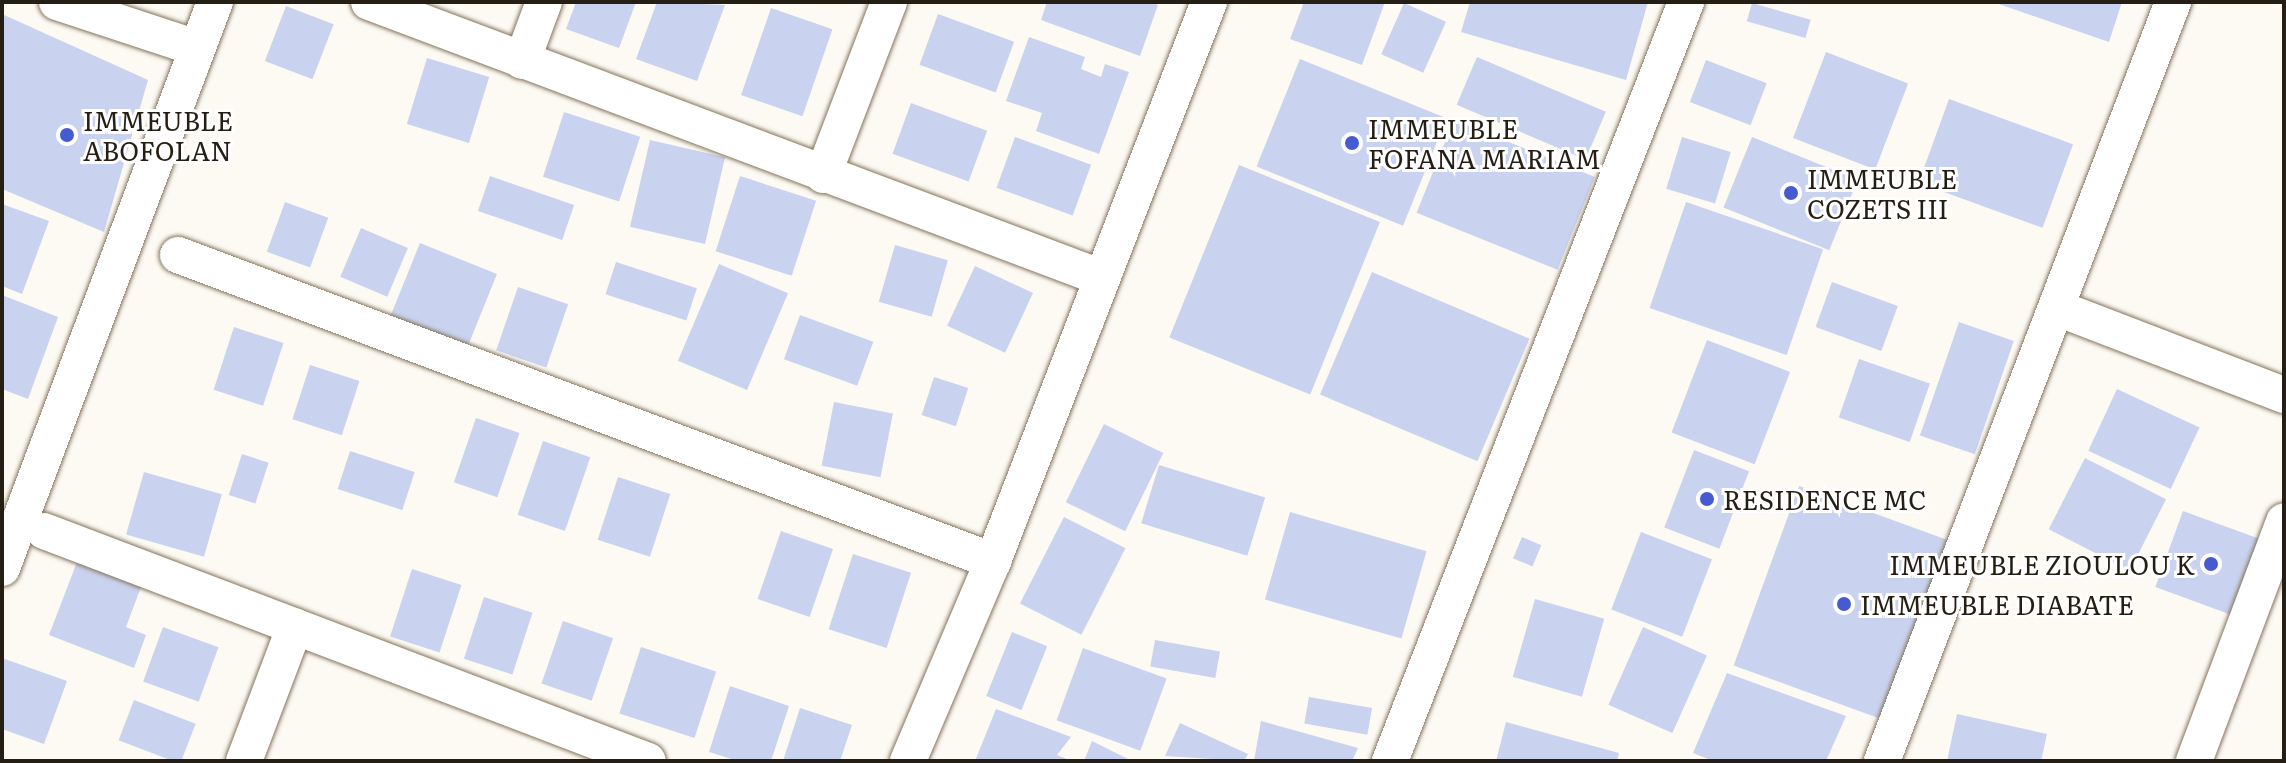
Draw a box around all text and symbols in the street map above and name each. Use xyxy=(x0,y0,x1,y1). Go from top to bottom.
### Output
place label: IMMEUBLE ABOFOLAN xyxy=(83,104,233,166)
place label: IMMEUBLE FOFANA MARIAM xyxy=(1368,112,1601,174)
marker: IMMEUBLE ABOFOLAN xyxy=(58,126,76,144)
marker: IMMEUBLE FOFANA MARIAM xyxy=(1343,134,1361,152)
place label: IMMEUBLE COZETS III xyxy=(1807,162,1957,224)
marker: IMMEUBLE COZETS III xyxy=(1782,184,1800,202)
place label: RESIDENCE MC xyxy=(1723,483,1926,515)
marker: RESIDENCE MC xyxy=(1698,490,1716,508)
place label: IMMEUBLE ZIOULOU K xyxy=(1889,548,2195,580)
marker: IMMEUBLE ZIOULOU K xyxy=(2202,555,2220,573)
place label: IMMEUBLE DIABATE xyxy=(1860,588,2134,620)
marker: IMMEUBLE DIABATE xyxy=(1835,595,1853,613)

